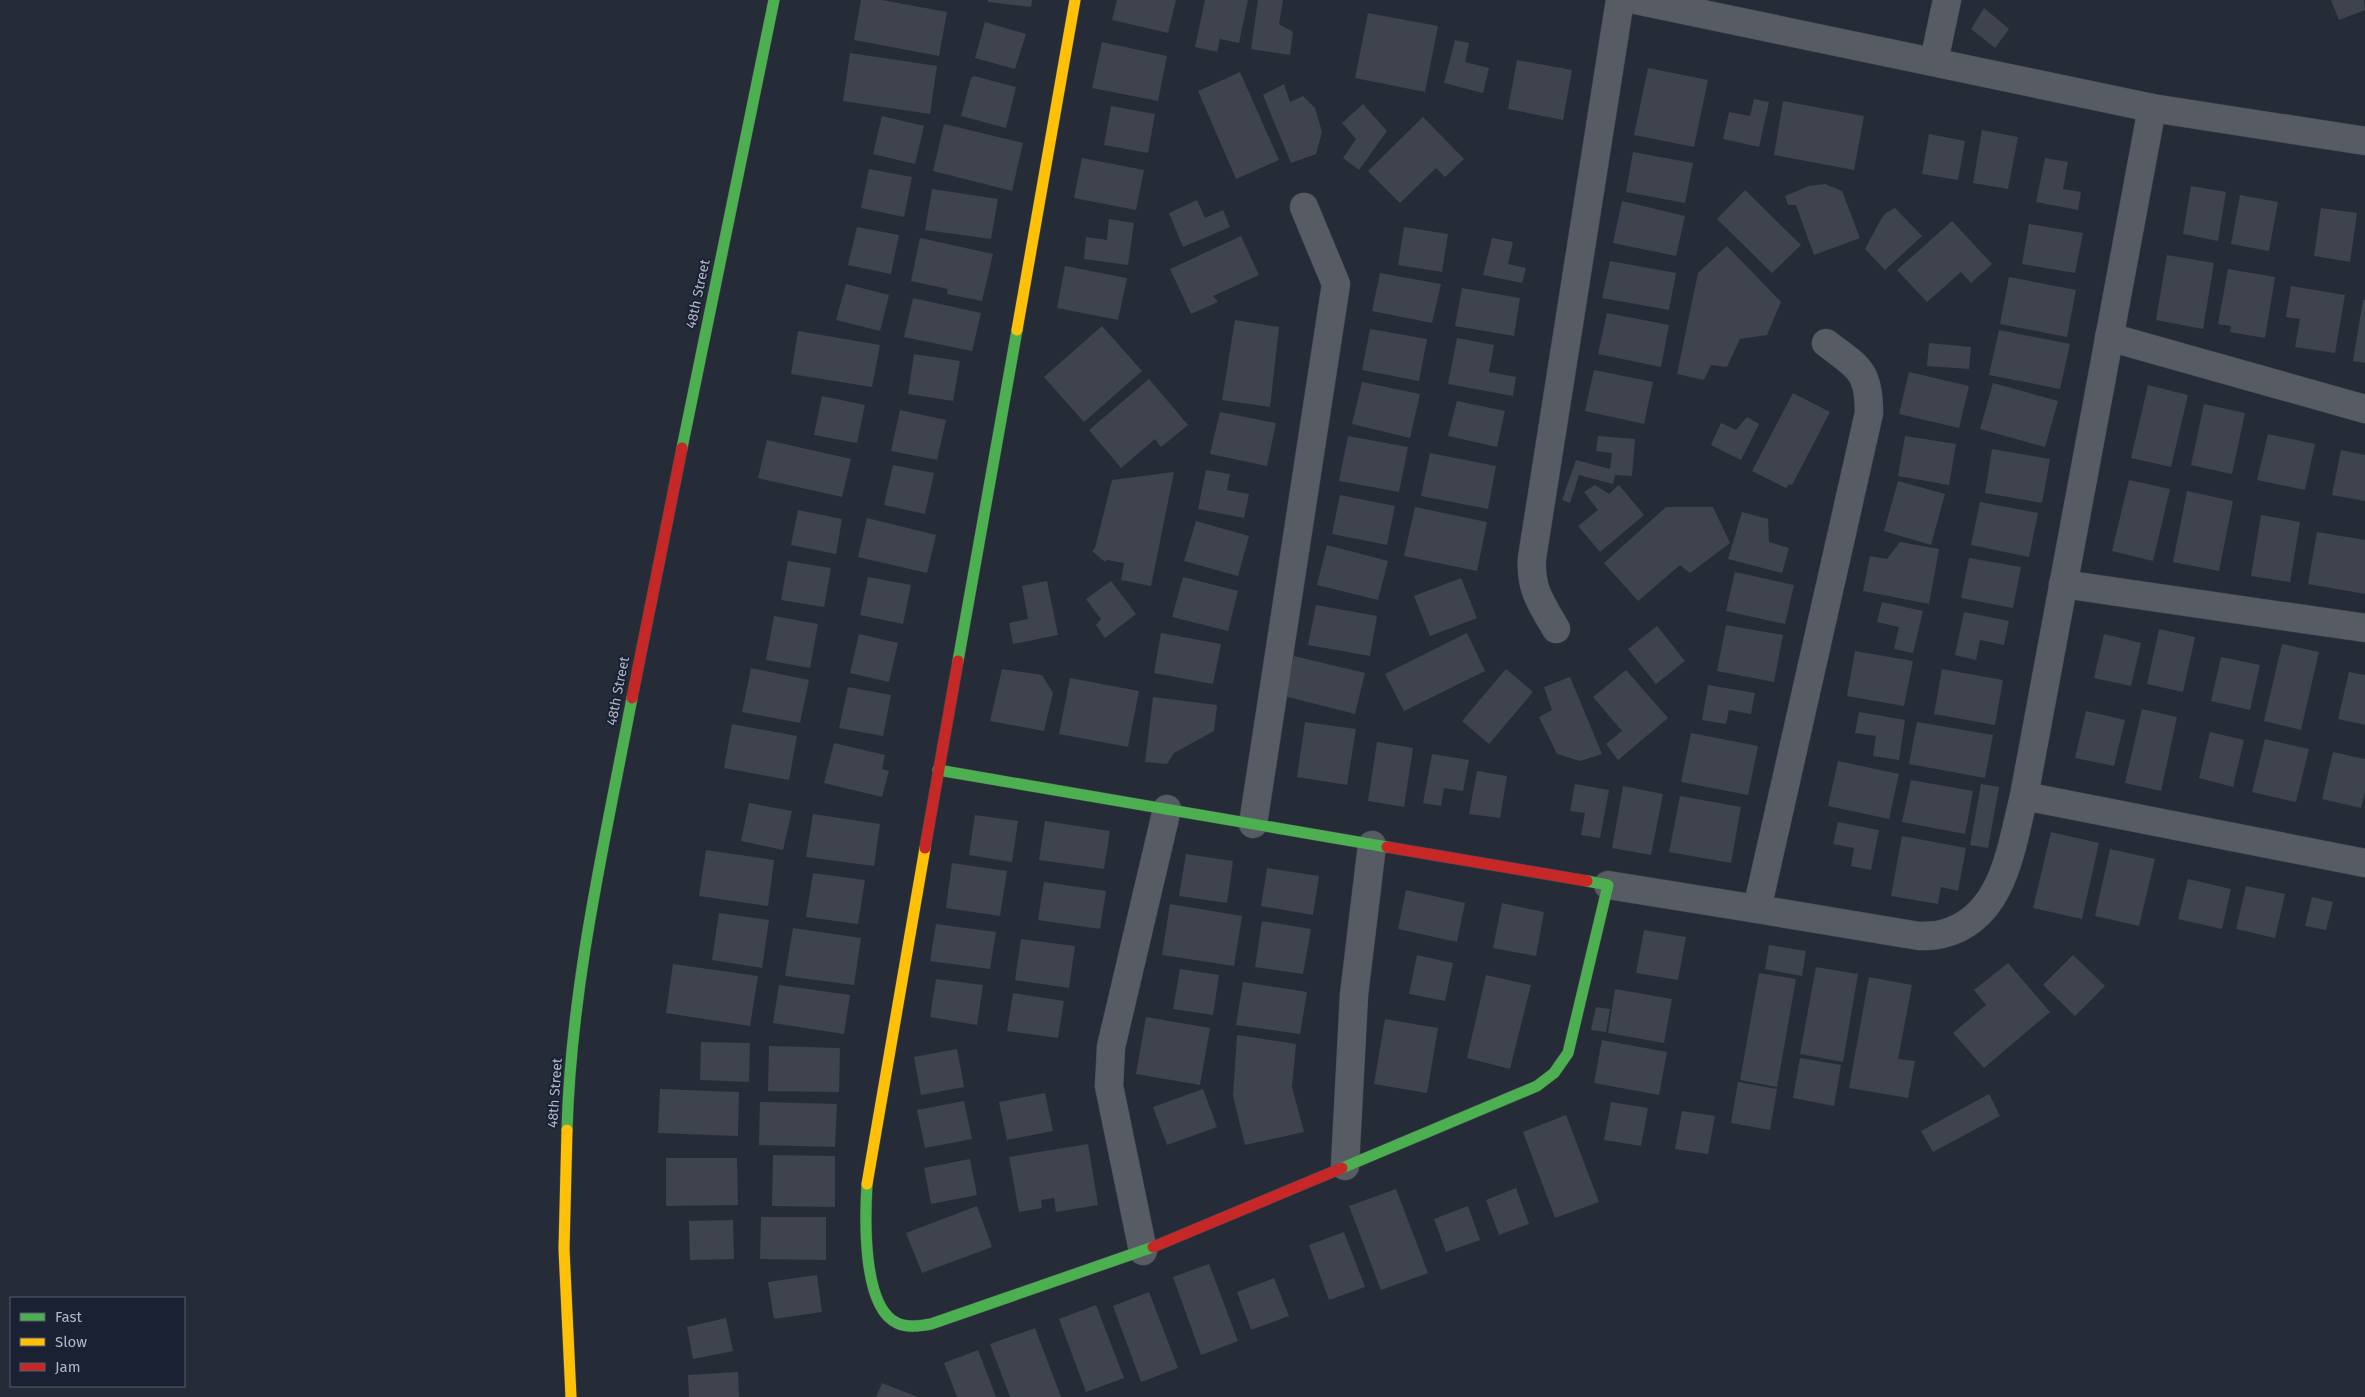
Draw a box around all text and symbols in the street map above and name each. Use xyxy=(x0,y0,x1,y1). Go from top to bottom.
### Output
street label: 48th Street xyxy=(682,257,714,330)
street label: 48th Street xyxy=(603,654,633,727)
street label: 48th Street xyxy=(544,1056,566,1129)
legend xyxy=(10,1297,185,1387)
text: Fast xyxy=(55,1308,82,1326)
text: Slow xyxy=(55,1333,87,1351)
text: Jam xyxy=(55,1358,81,1376)

